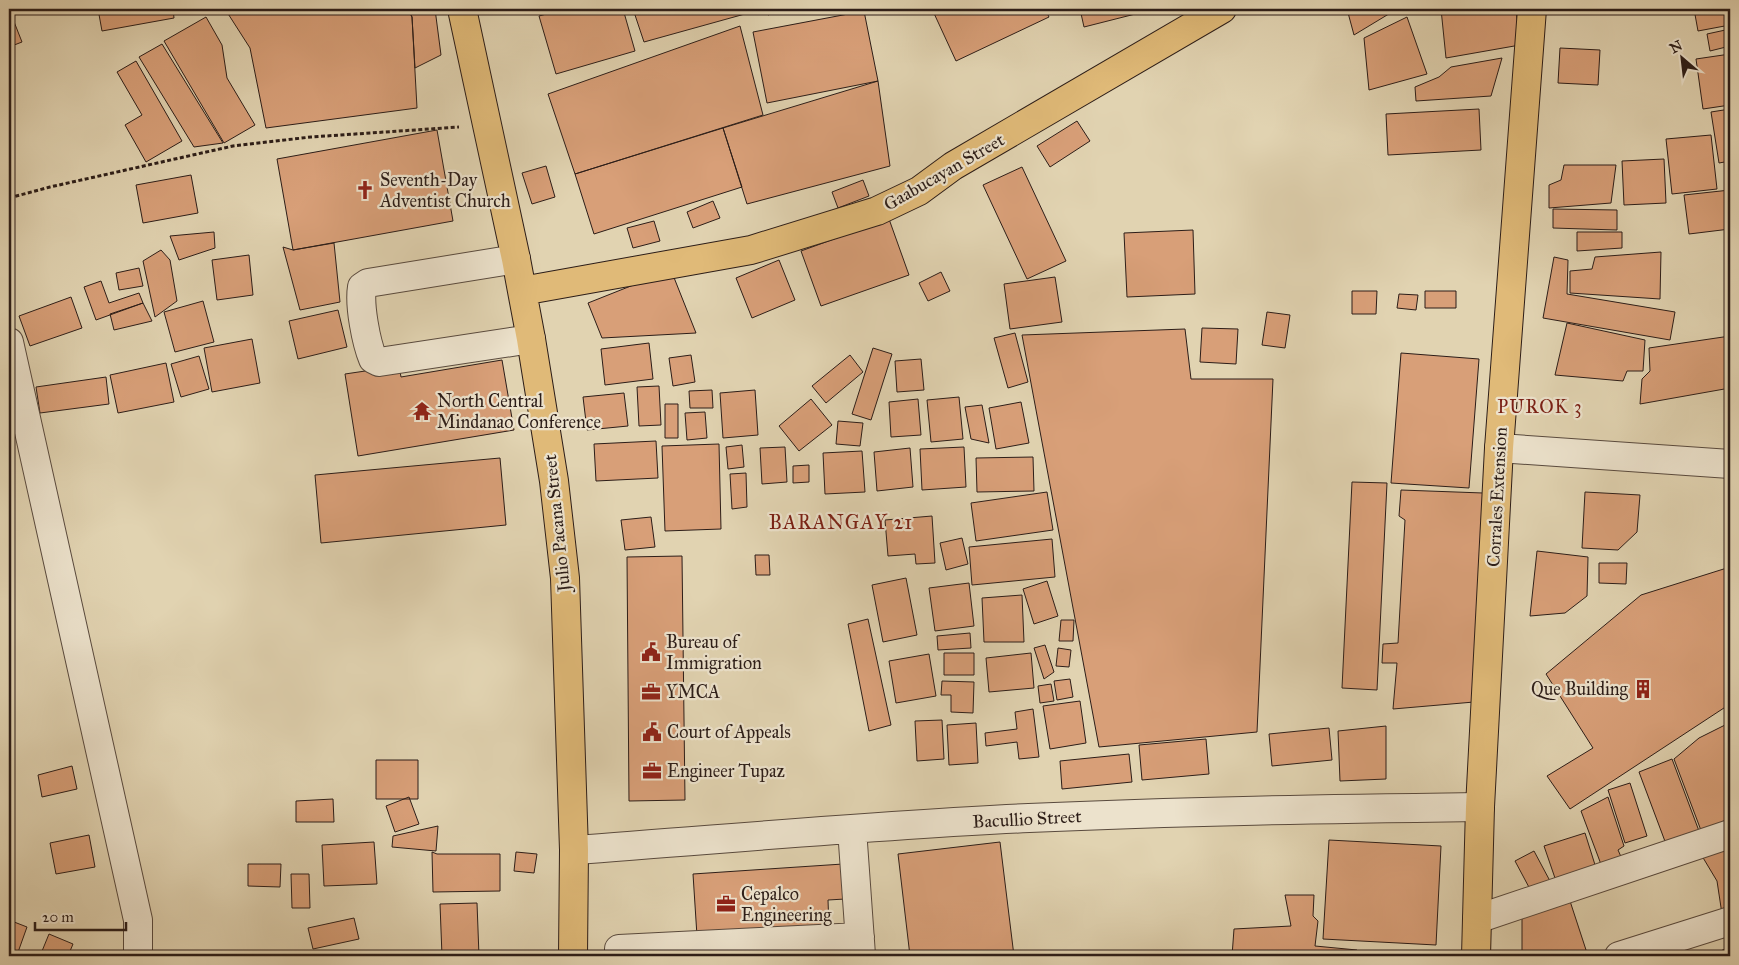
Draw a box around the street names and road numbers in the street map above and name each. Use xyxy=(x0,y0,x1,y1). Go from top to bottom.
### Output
street label: Gaabucayan Street xyxy=(880,128,1009,216)
street label: Corrales Extension xyxy=(1482,426,1512,568)
street label: Julio Pacana Street xyxy=(539,453,576,595)
street label: Bacullio Street xyxy=(972,805,1083,833)

